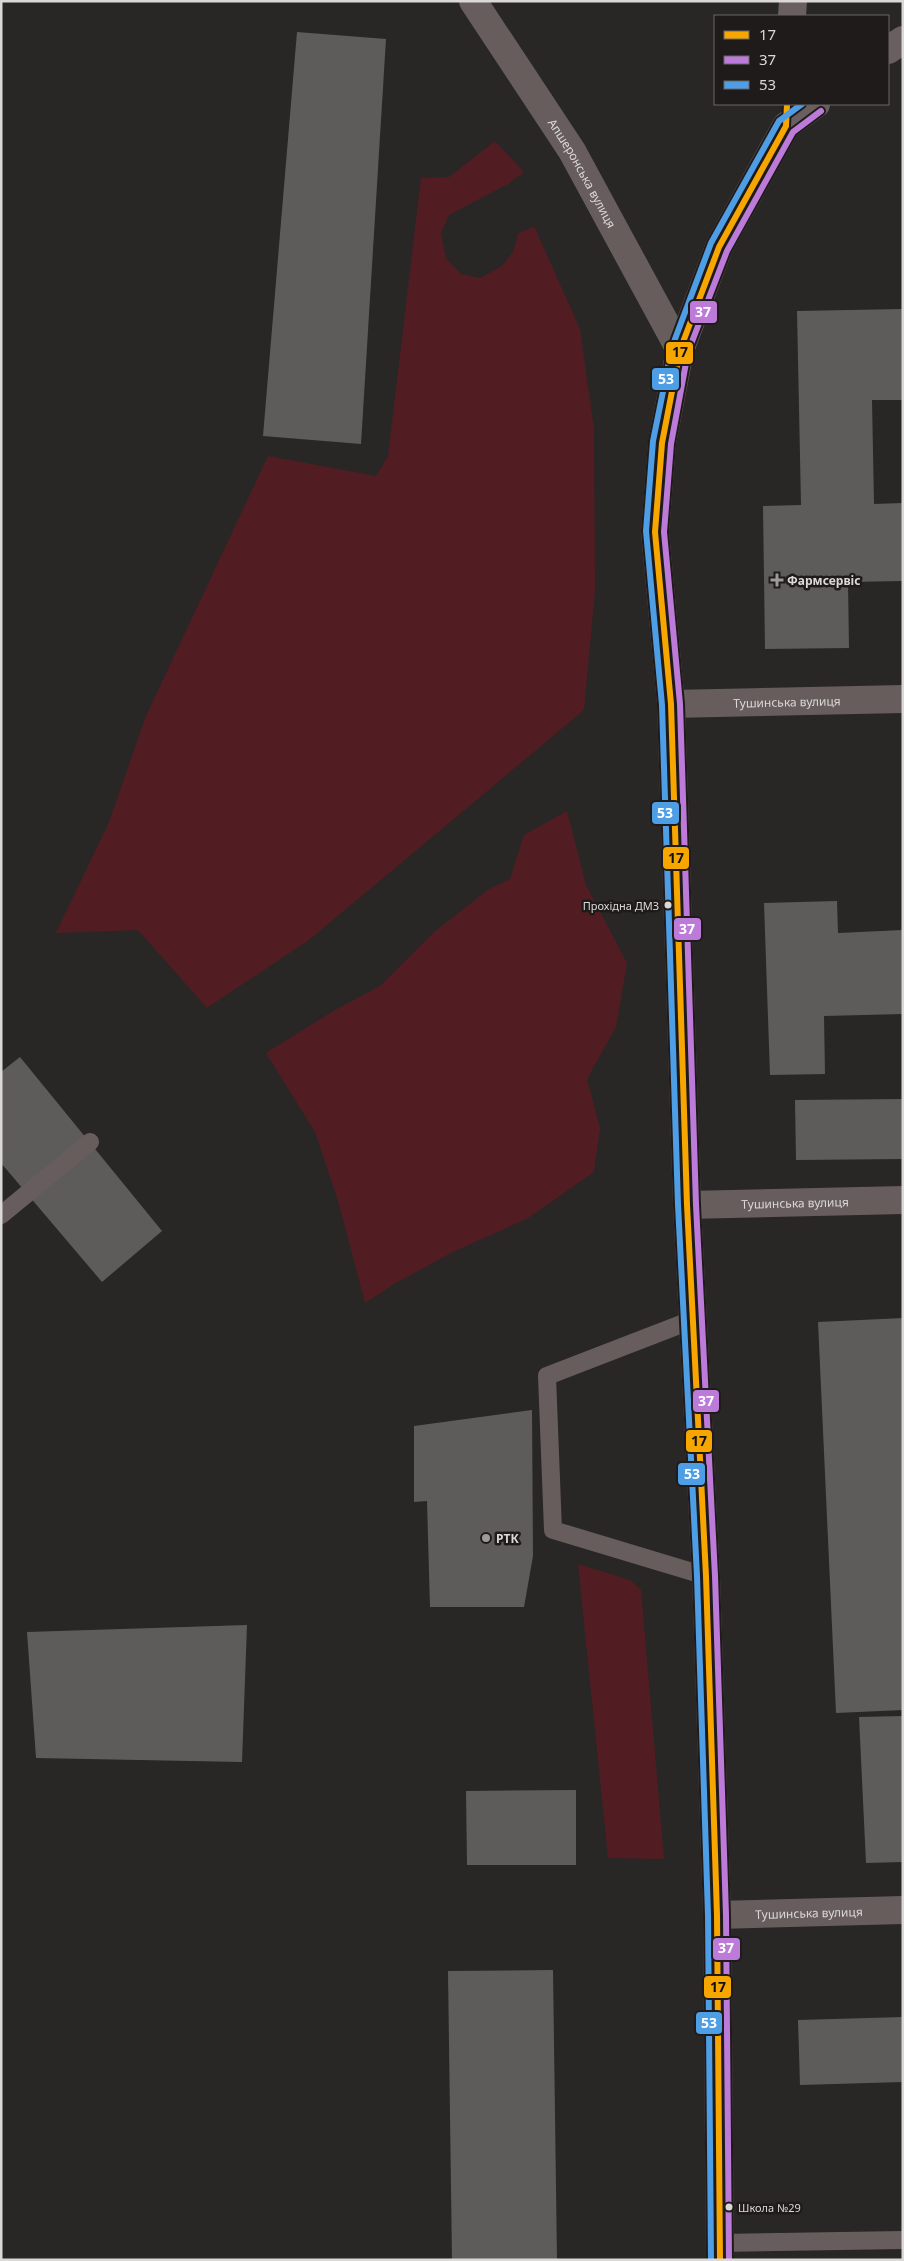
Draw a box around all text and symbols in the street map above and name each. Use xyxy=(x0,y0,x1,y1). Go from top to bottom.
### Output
legend xyxy=(714,15,889,105)
text: 17 xyxy=(759,24,776,44)
text: 37 xyxy=(759,49,776,69)
text: 53 xyxy=(759,74,776,94)
street label: Апшеронська вулиця xyxy=(544,115,621,231)
line badge: 37 xyxy=(689,300,718,324)
text: 37 xyxy=(695,302,711,321)
line badge: 17 xyxy=(665,341,694,365)
text: 17 xyxy=(672,342,688,361)
line badge: 53 xyxy=(651,367,680,391)
text: 53 xyxy=(658,369,674,388)
place label: Фармсервіс xyxy=(787,572,861,589)
marker: Фармсервіс xyxy=(771,574,783,586)
street label: Тушинська вулиця xyxy=(733,692,841,711)
line badge: 53 xyxy=(651,801,680,825)
text: 53 xyxy=(657,803,673,822)
line badge: 17 xyxy=(662,846,690,870)
text: 17 xyxy=(668,848,684,867)
place label: Прохідна ДМЗ xyxy=(583,898,659,913)
marker: Прохідна ДМЗ xyxy=(663,900,673,910)
line badge: 37 xyxy=(673,917,702,941)
text: 37 xyxy=(679,919,695,938)
street label: Тушинська вулиця xyxy=(741,1193,849,1212)
line badge: 37 xyxy=(692,1389,720,1413)
text: 37 xyxy=(698,1391,714,1410)
line badge: 17 xyxy=(685,1429,713,1453)
text: 17 xyxy=(691,1431,707,1450)
line badge: 53 xyxy=(677,1462,706,1486)
text: 53 xyxy=(684,1464,700,1483)
place label: РТК xyxy=(496,1530,519,1547)
marker: РТК xyxy=(480,1532,492,1544)
street label: Тушинська вулиця xyxy=(755,1903,863,1922)
line badge: 37 xyxy=(712,1937,741,1961)
text: 37 xyxy=(718,1938,734,1957)
line badge: 17 xyxy=(703,1975,732,1999)
text: 17 xyxy=(710,1977,726,1996)
line badge: 53 xyxy=(695,2011,723,2035)
text: 53 xyxy=(701,2013,717,2032)
place label: Школа №29 xyxy=(738,2200,801,2215)
marker: Школа №29 xyxy=(724,2202,734,2212)

